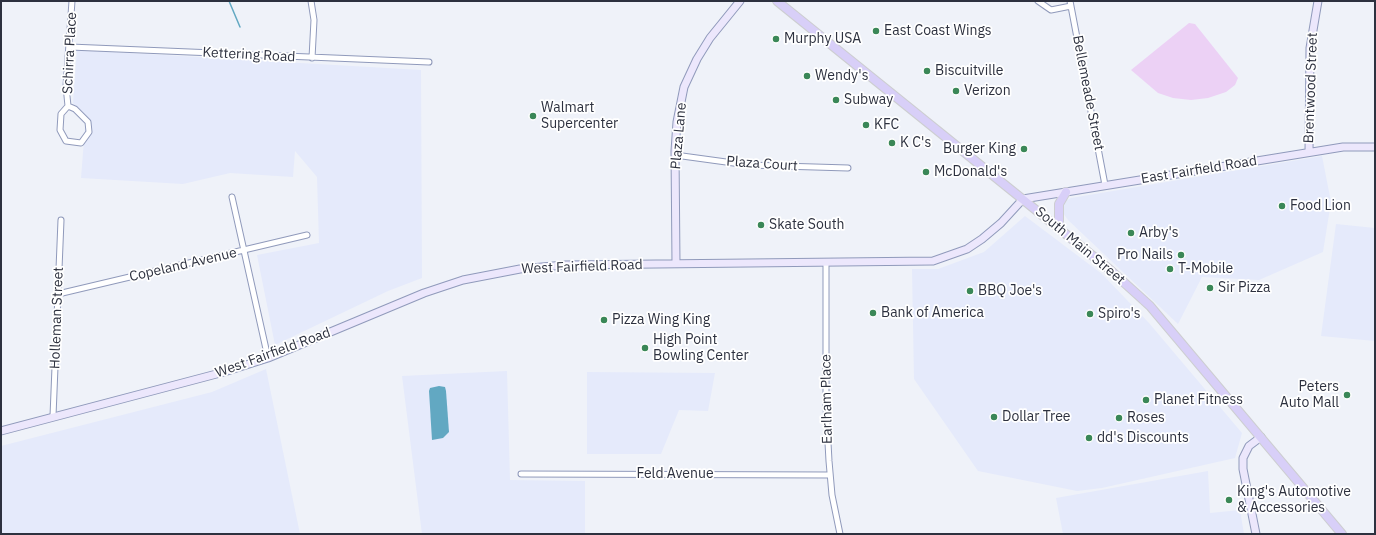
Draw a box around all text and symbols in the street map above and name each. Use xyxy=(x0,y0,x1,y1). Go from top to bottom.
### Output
street label: Schirra Place xyxy=(59,12,81,94)
place label: East Coast Wings xyxy=(884,23,992,39)
marker: East Coast Wings xyxy=(871,26,881,36)
place label: Murphy USA xyxy=(784,31,861,47)
street label: Brentwood Street xyxy=(1301,32,1321,144)
marker: Murphy USA xyxy=(771,34,781,44)
street label: Bellemeade Street xyxy=(1069,34,1107,152)
street label: Kettering Road xyxy=(202,44,296,66)
place label: Biscuitville xyxy=(935,63,1003,79)
marker: Biscuitville xyxy=(922,66,932,76)
place label: Wendy's xyxy=(815,68,868,84)
marker: Wendy's xyxy=(802,71,812,81)
place label: Verizon xyxy=(964,83,1011,99)
marker: Verizon xyxy=(951,86,961,96)
place label: Subway xyxy=(844,92,893,108)
marker: Subway xyxy=(831,95,841,105)
place label: Walmart Supercenter xyxy=(541,100,618,132)
street label: Plaza Lane xyxy=(668,102,690,170)
marker: Walmart Supercenter xyxy=(528,111,538,121)
place label: KFC xyxy=(874,117,899,133)
marker: KFC xyxy=(861,120,871,130)
place label: K C's xyxy=(900,135,931,151)
marker: K C's xyxy=(887,138,897,148)
place label: Burger King xyxy=(943,141,1016,157)
marker: Burger King xyxy=(1019,144,1029,154)
street label: Plaza Court xyxy=(726,153,798,175)
street label: East Fairfield Road xyxy=(1140,153,1258,187)
place label: McDonald's xyxy=(934,164,1007,180)
marker: McDonald's xyxy=(921,167,931,177)
place label: Food Lion xyxy=(1290,198,1351,214)
marker: Food Lion xyxy=(1277,201,1287,211)
street label: South Main Street xyxy=(1032,204,1128,288)
place label: Skate South xyxy=(769,217,845,233)
marker: Skate South xyxy=(756,220,766,230)
place label: Arby's xyxy=(1139,225,1179,241)
marker: Arby's xyxy=(1126,228,1136,238)
street label: Copeland Avenue xyxy=(128,244,238,286)
place label: Pro Nails xyxy=(1117,247,1173,263)
marker: Pro Nails xyxy=(1176,250,1186,260)
street label: West Fairfield Road xyxy=(521,256,643,278)
place label: T-Mobile xyxy=(1178,261,1233,277)
marker: T-Mobile xyxy=(1165,264,1175,274)
street label: Holleman Street xyxy=(47,267,67,369)
place label: Sir Pizza xyxy=(1218,280,1271,296)
place label: BBQ Joe's xyxy=(978,283,1042,299)
marker: Sir Pizza xyxy=(1205,283,1215,293)
marker: BBQ Joe's xyxy=(965,286,975,296)
place label: Bank of America xyxy=(881,305,984,321)
place label: Spiro's xyxy=(1098,306,1141,322)
marker: Bank of America xyxy=(868,308,878,318)
marker: Spiro's xyxy=(1085,309,1095,319)
place label: Pizza Wing King xyxy=(612,312,710,328)
marker: Pizza Wing King xyxy=(599,315,609,325)
street label: West Fairfield Road xyxy=(213,324,333,382)
place label: High Point Bowling Center xyxy=(653,332,749,364)
marker: High Point Bowling Center xyxy=(640,343,650,353)
street label: Earlham Place xyxy=(818,354,836,444)
place label: Peters Auto Mall xyxy=(1280,379,1339,412)
marker: Peters Auto Mall xyxy=(1342,390,1352,400)
place label: Planet Fitness xyxy=(1154,392,1243,408)
marker: Planet Fitness xyxy=(1141,395,1151,405)
place label: Dollar Tree xyxy=(1002,409,1071,425)
place label: Roses xyxy=(1127,410,1165,426)
marker: Dollar Tree xyxy=(989,412,999,422)
marker: Roses xyxy=(1114,413,1124,423)
place label: dd's Discounts xyxy=(1097,430,1189,446)
marker: dd's Discounts xyxy=(1084,433,1094,443)
street label: Feld Avenue xyxy=(636,466,714,482)
place label: King's Automotive & Accessories xyxy=(1237,484,1351,516)
marker: King's Automotive & Accessories xyxy=(1224,495,1234,505)

